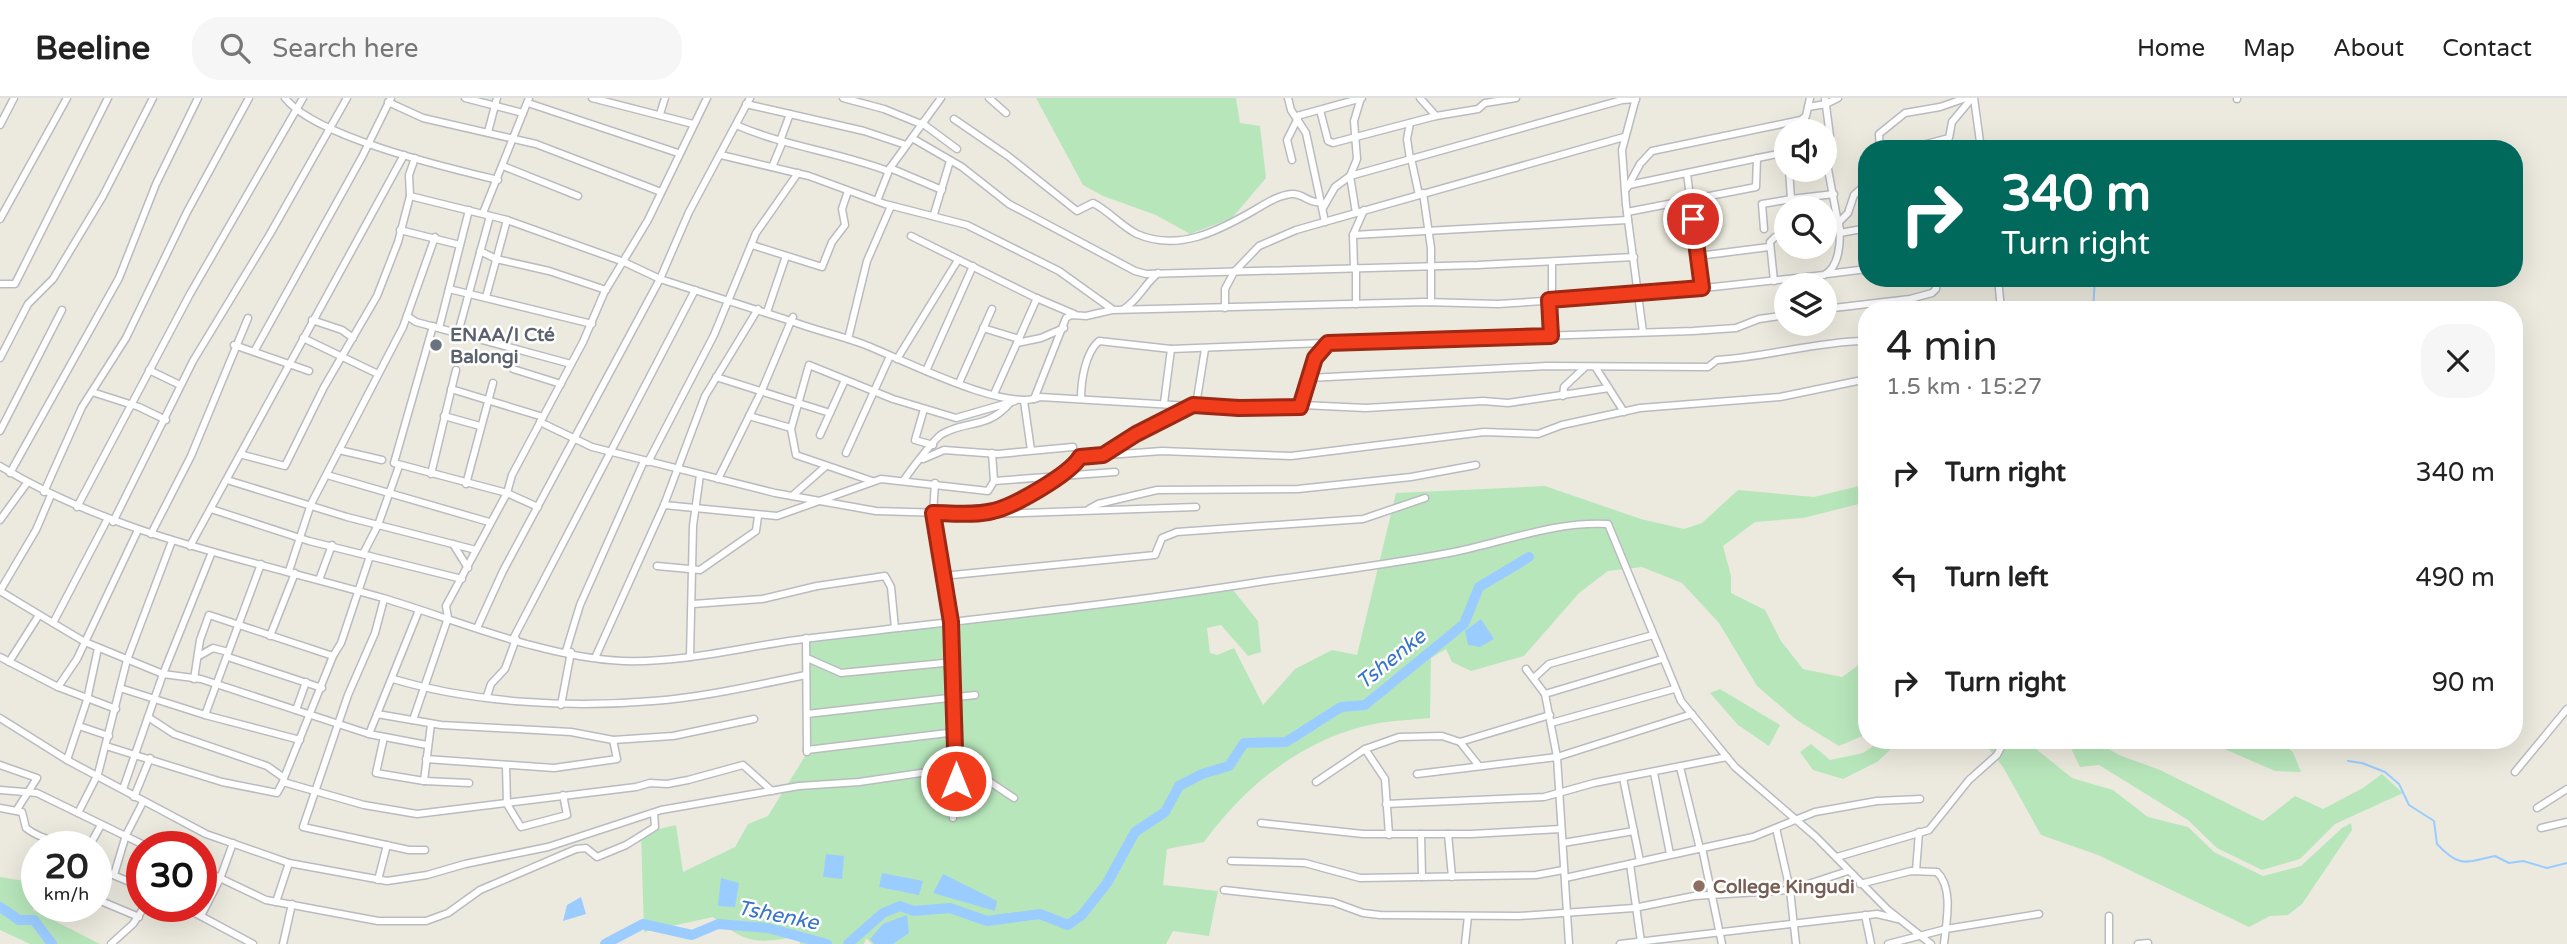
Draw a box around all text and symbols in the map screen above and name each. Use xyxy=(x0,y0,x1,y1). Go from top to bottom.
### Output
search box xyxy=(192,17,682,80)
text: Beeline xyxy=(35,29,150,68)
icon: search xyxy=(216,29,254,67)
text: Search here xyxy=(272,33,418,64)
text: Home xyxy=(2137,34,2205,63)
text: Map xyxy=(2243,34,2295,63)
text: About xyxy=(2333,34,2404,63)
text: Contact xyxy=(2442,34,2532,63)
map controls xyxy=(1774,119,1837,336)
button: sound xyxy=(1774,119,1837,182)
text: 340 m xyxy=(2001,165,2151,224)
icon: right xyxy=(1886,168,1977,259)
pin xyxy=(1663,189,1723,249)
button: search xyxy=(1774,196,1837,259)
icon: arrive xyxy=(1674,200,1712,238)
text: Turn right xyxy=(2001,225,2150,263)
button: layers xyxy=(1774,273,1837,336)
text: 4 min xyxy=(1886,321,1998,372)
place label: ENAA/I Cté Balongi xyxy=(450,324,555,369)
button: close xyxy=(2421,324,2495,398)
marker: ENAA/I Cté Balongi xyxy=(428,337,444,353)
text: 1.5 km · 15:27 xyxy=(1886,373,2042,401)
icon: right xyxy=(1886,454,1924,492)
text: Turn right xyxy=(1945,457,2066,488)
text: 340 m xyxy=(2415,457,2495,488)
icon: left xyxy=(1886,559,1924,597)
text: Turn left xyxy=(1945,562,2048,593)
text: 490 m xyxy=(2415,562,2495,593)
water label: Tshenke xyxy=(1352,623,1432,695)
icon: right xyxy=(1886,664,1924,702)
text: Turn right xyxy=(1945,667,2066,698)
text: 90 m xyxy=(2432,667,2495,698)
position arrow xyxy=(919,744,993,818)
speed limit sign: 30 xyxy=(126,831,217,922)
text: 20 xyxy=(45,846,88,888)
place label: College Kingudi xyxy=(1713,876,1855,899)
marker: College Kingudi xyxy=(1691,878,1707,894)
text: km/h xyxy=(44,883,89,905)
water label: Tshenke xyxy=(735,895,822,936)

